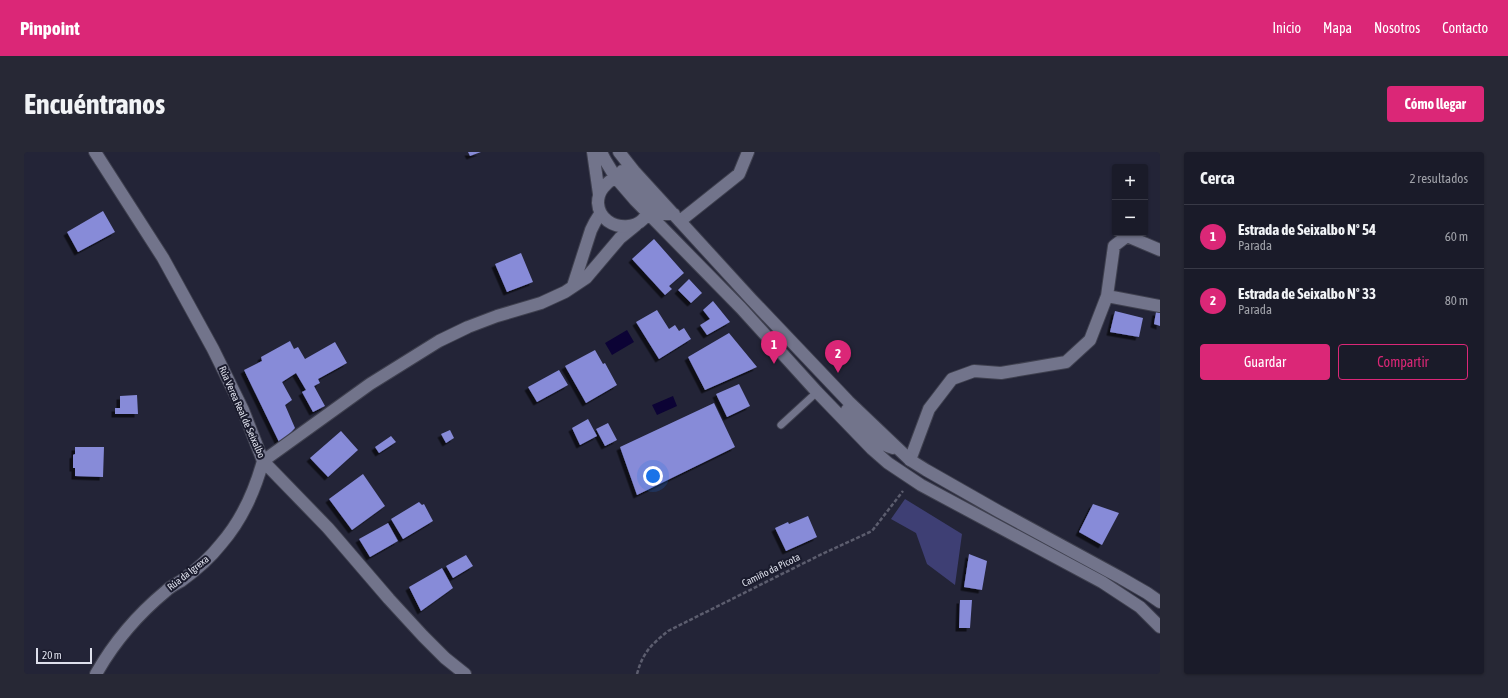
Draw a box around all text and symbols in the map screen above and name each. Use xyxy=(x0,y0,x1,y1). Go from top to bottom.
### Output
text: Pinpoint xyxy=(20,17,80,39)
text: Inicio xyxy=(1272,20,1301,36)
text: Mapa xyxy=(1323,20,1352,36)
text: Nosotros xyxy=(1374,20,1420,36)
text: Contacto xyxy=(1442,20,1488,36)
button: Cómo llegar xyxy=(1387,86,1484,122)
text: Encuéntranos xyxy=(24,88,165,120)
map controls xyxy=(1112,164,1148,236)
button: + xyxy=(1112,164,1148,200)
text: Cerca xyxy=(1200,168,1235,188)
text: 2 resultados xyxy=(1409,171,1468,186)
button: − xyxy=(1112,200,1148,236)
text: Estrada de Seixalbo Nº 54 xyxy=(1238,221,1376,238)
text: 1 xyxy=(1210,229,1216,244)
text: 60 m xyxy=(1445,229,1468,244)
text: Parada xyxy=(1238,238,1272,253)
text: Estrada de Seixalbo Nº 33 xyxy=(1238,285,1376,302)
text: 2 xyxy=(1210,293,1216,308)
text: 80 m xyxy=(1445,293,1468,308)
text: Parada xyxy=(1238,302,1272,317)
pin: 1 xyxy=(761,331,787,364)
pin: 2 xyxy=(825,340,851,373)
button: Guardar xyxy=(1200,344,1330,380)
button: Compartir xyxy=(1338,344,1468,380)
street label: Rúa Verea Real de Seixalbo xyxy=(217,364,267,460)
your location xyxy=(643,466,663,486)
street label: Camiño da Picota xyxy=(740,551,802,589)
street label: Rúa da Igrexa xyxy=(165,553,211,593)
scale bar xyxy=(36,646,92,665)
text: 20 m xyxy=(42,649,62,661)

